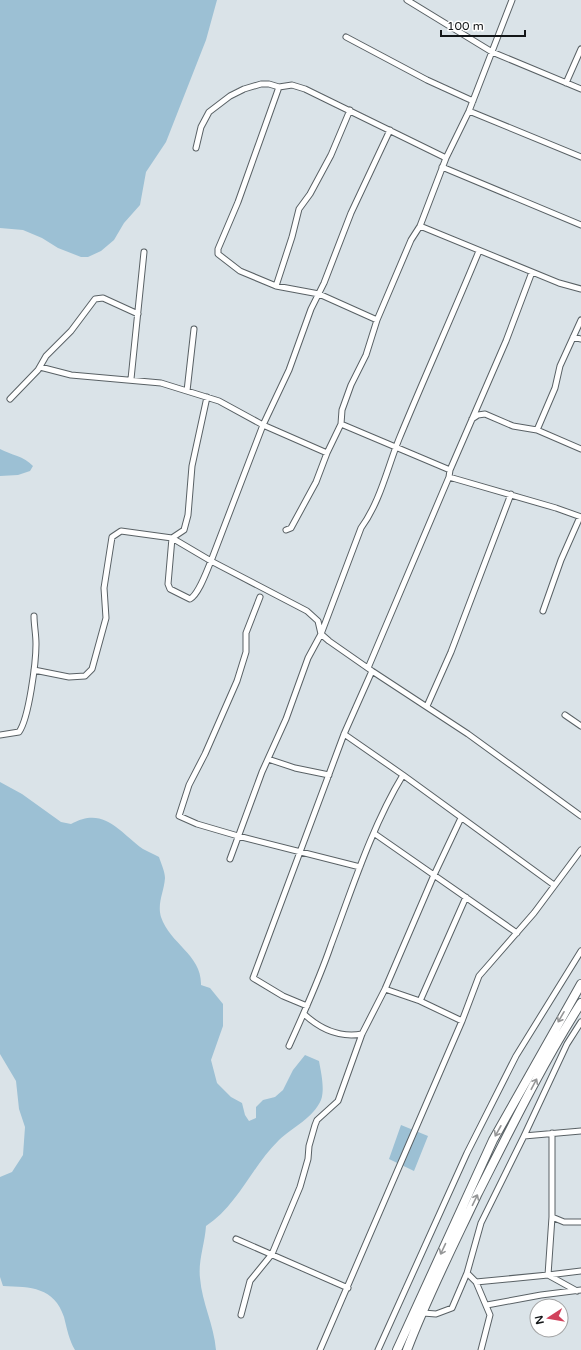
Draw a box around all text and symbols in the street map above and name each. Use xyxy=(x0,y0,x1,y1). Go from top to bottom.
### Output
scale bar xyxy=(441,12,525,38)
text: 100 m xyxy=(447,19,484,33)
one-way arrow xyxy=(557,1011,565,1023)
one-way arrow xyxy=(530,1078,538,1090)
one-way arrow xyxy=(494,1125,502,1137)
one-way arrow xyxy=(472,1194,479,1206)
one-way arrow xyxy=(439,1242,446,1254)
north arrow xyxy=(529,1298,569,1338)
text: N xyxy=(532,1314,547,1326)

